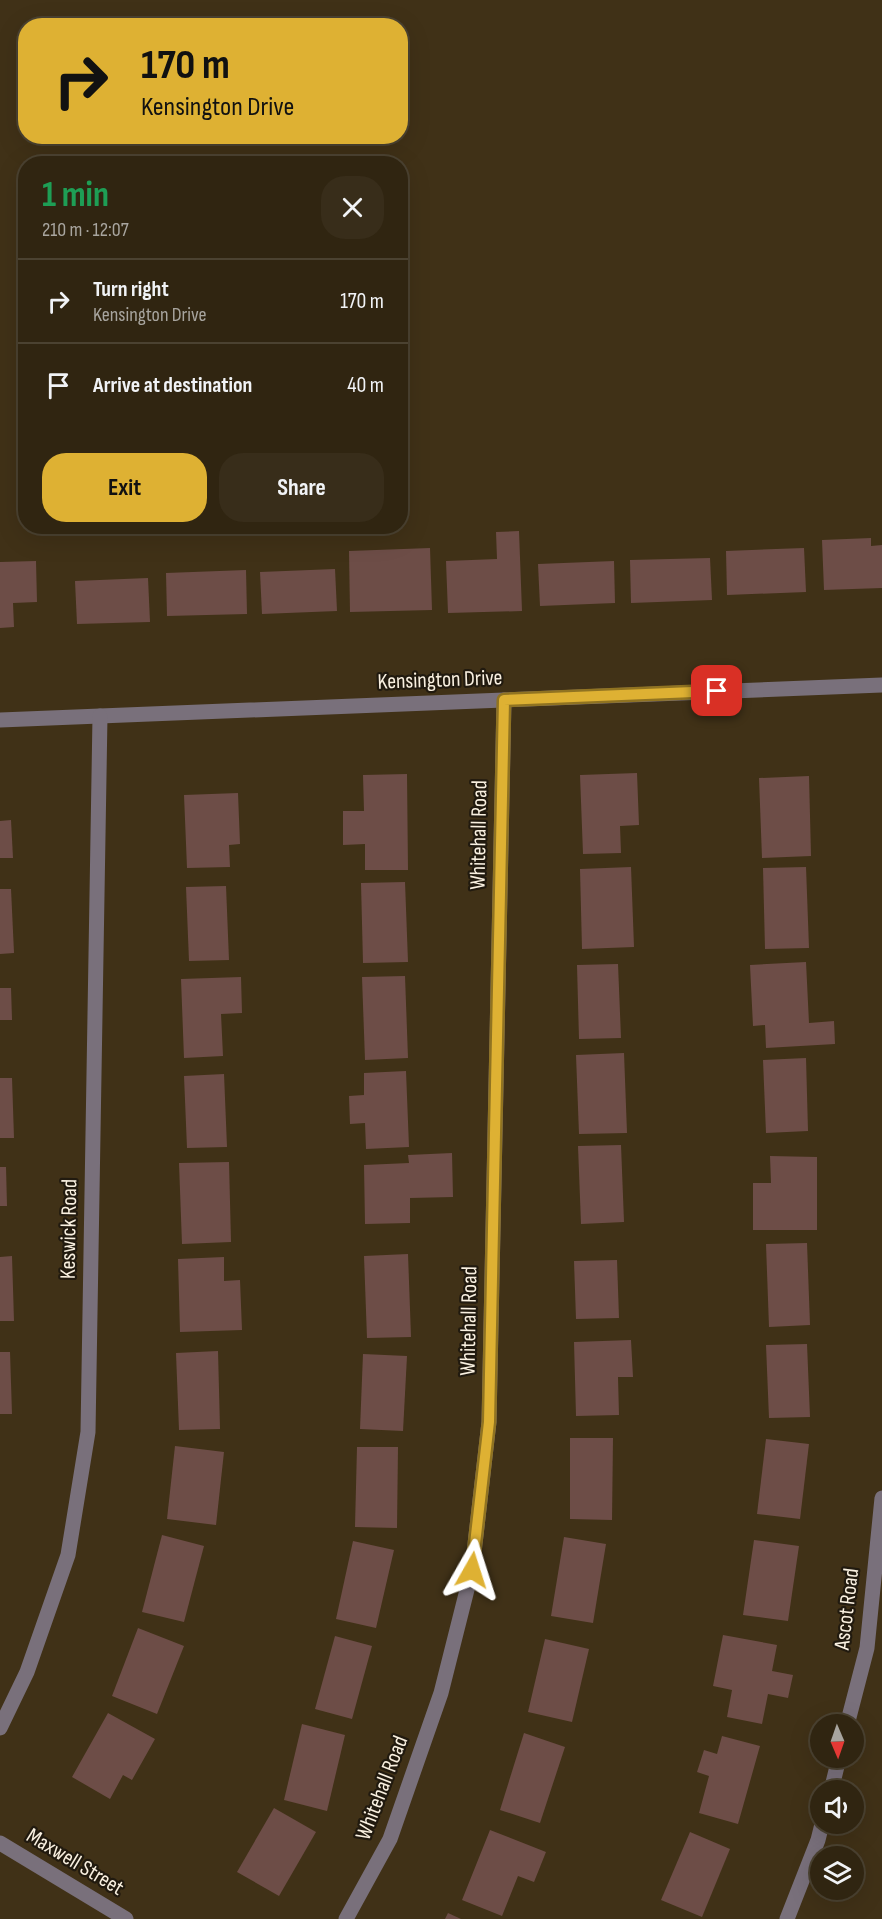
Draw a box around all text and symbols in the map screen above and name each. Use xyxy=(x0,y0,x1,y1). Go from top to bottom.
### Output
text: 170 m xyxy=(141,40,230,91)
icon: right xyxy=(42,42,120,120)
text: Kensington Drive xyxy=(141,91,294,123)
text: 1 min xyxy=(42,174,109,217)
button: close xyxy=(321,176,384,239)
text: 210 m · 12:07 xyxy=(42,218,129,242)
text: Turn right xyxy=(93,276,169,303)
icon: right xyxy=(42,285,75,318)
text: 170 m xyxy=(340,288,384,315)
text: Kensington Drive xyxy=(93,303,207,327)
icon: arrive xyxy=(42,369,75,402)
text: Arrive at destination xyxy=(93,372,252,399)
text: 40 m xyxy=(347,372,384,399)
button: Exit xyxy=(42,453,207,522)
button: Share xyxy=(219,453,384,522)
street label: Kensington Drive xyxy=(377,664,503,696)
pin xyxy=(691,665,742,716)
icon: arrive xyxy=(700,674,733,707)
street label: Whitehall Road xyxy=(465,780,493,890)
street label: Keswick Road xyxy=(55,1179,83,1279)
street label: Whitehall Road xyxy=(455,1266,483,1376)
position arrow xyxy=(440,1538,504,1602)
street label: Ascot Road xyxy=(828,1567,865,1652)
north arrow xyxy=(810,1714,864,1768)
map controls xyxy=(810,1714,864,1900)
street label: Whitehall Road xyxy=(350,1732,414,1844)
button: sound xyxy=(810,1780,864,1834)
street label: Maxwell Street xyxy=(21,1822,129,1902)
button: layers xyxy=(810,1846,864,1900)

